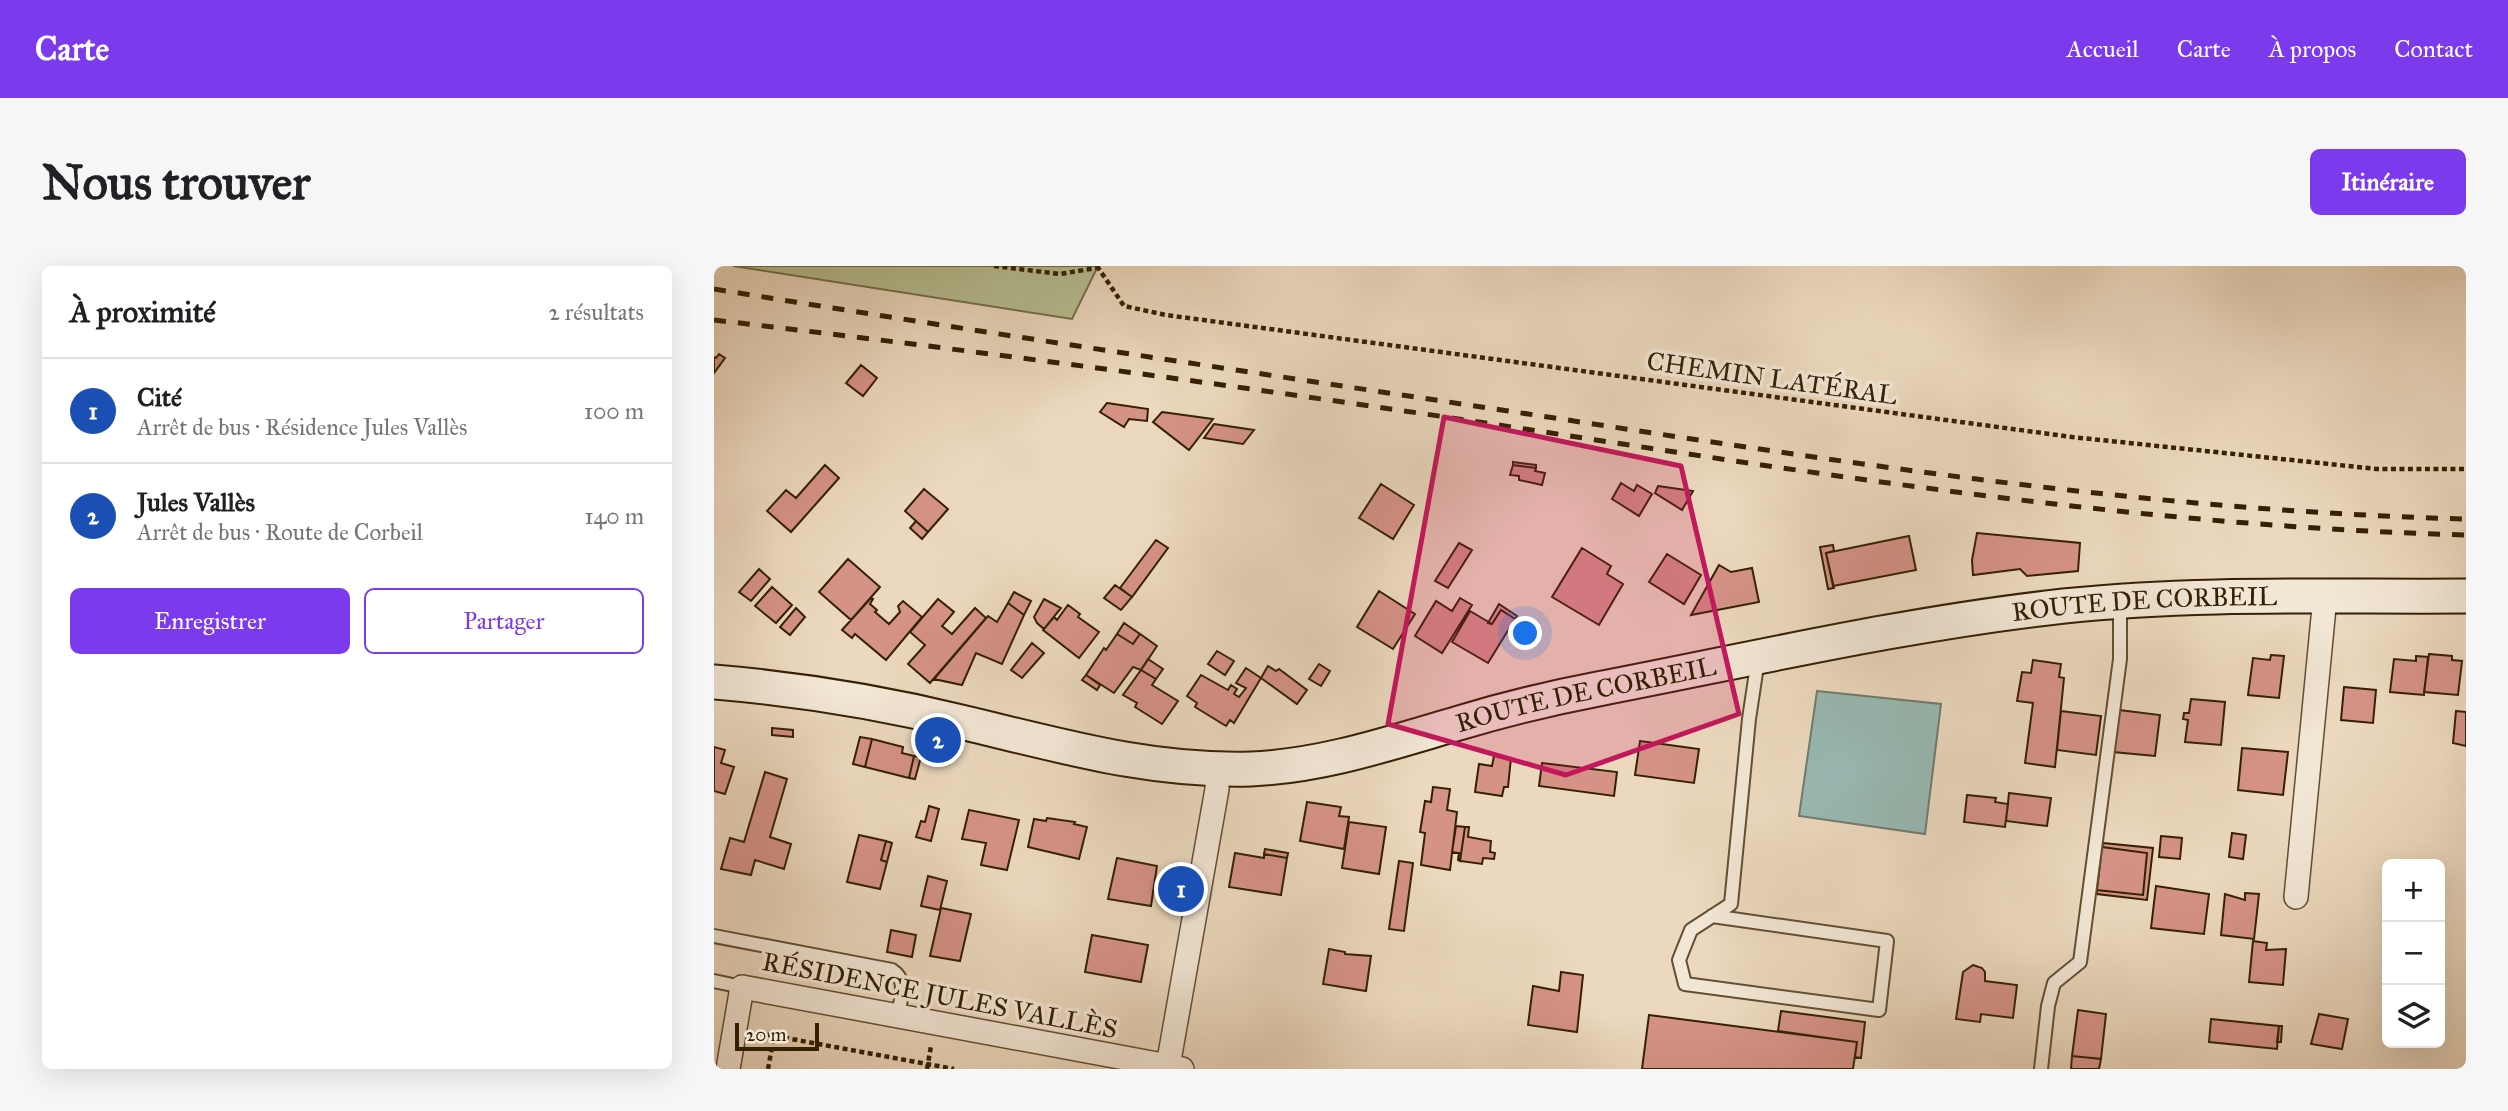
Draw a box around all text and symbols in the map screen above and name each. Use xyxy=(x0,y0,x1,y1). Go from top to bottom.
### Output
text: Carte xyxy=(35,29,109,69)
text: Accueil xyxy=(2067,34,2139,64)
text: Carte xyxy=(2177,34,2231,64)
text: À propos xyxy=(2269,34,2356,64)
text: Contact xyxy=(2394,34,2473,64)
button: Itinéraire xyxy=(2310,149,2466,215)
text: Nous trouver xyxy=(42,153,310,212)
text: À proximité xyxy=(70,294,216,330)
text: 2 résultats xyxy=(548,298,644,326)
street label: CHEMIN LATÉRAL xyxy=(1645,345,1899,411)
text: Cité xyxy=(137,381,182,413)
text: 1 xyxy=(88,397,98,425)
text: 100 m xyxy=(584,397,644,425)
text: Arrêt de bus · Résidence Jules Vallès xyxy=(137,413,467,441)
text: Jules Vallès xyxy=(137,486,255,518)
text: 2 xyxy=(87,502,99,530)
text: 140 m xyxy=(584,502,644,530)
text: Arrêt de bus · Route de Corbeil xyxy=(137,518,423,546)
street label: ROUTE DE CORBEIL xyxy=(2010,580,2277,628)
button: Enregistrer xyxy=(70,588,350,654)
button: Partager xyxy=(364,588,644,654)
your location xyxy=(1508,616,1542,650)
street label: ROUTE DE CORBEIL xyxy=(1452,650,1719,739)
pin: 2 xyxy=(915,714,961,766)
map controls xyxy=(2382,859,2445,1048)
button: + xyxy=(2382,859,2445,922)
pin: 1 xyxy=(1158,863,1204,915)
button: − xyxy=(2382,922,2445,985)
street label: RÉSIDENCE JULES VALLÈS xyxy=(760,945,1120,1045)
button: layers xyxy=(2382,985,2445,1048)
scale bar xyxy=(735,1020,819,1052)
text: 20 m xyxy=(746,1023,787,1046)

